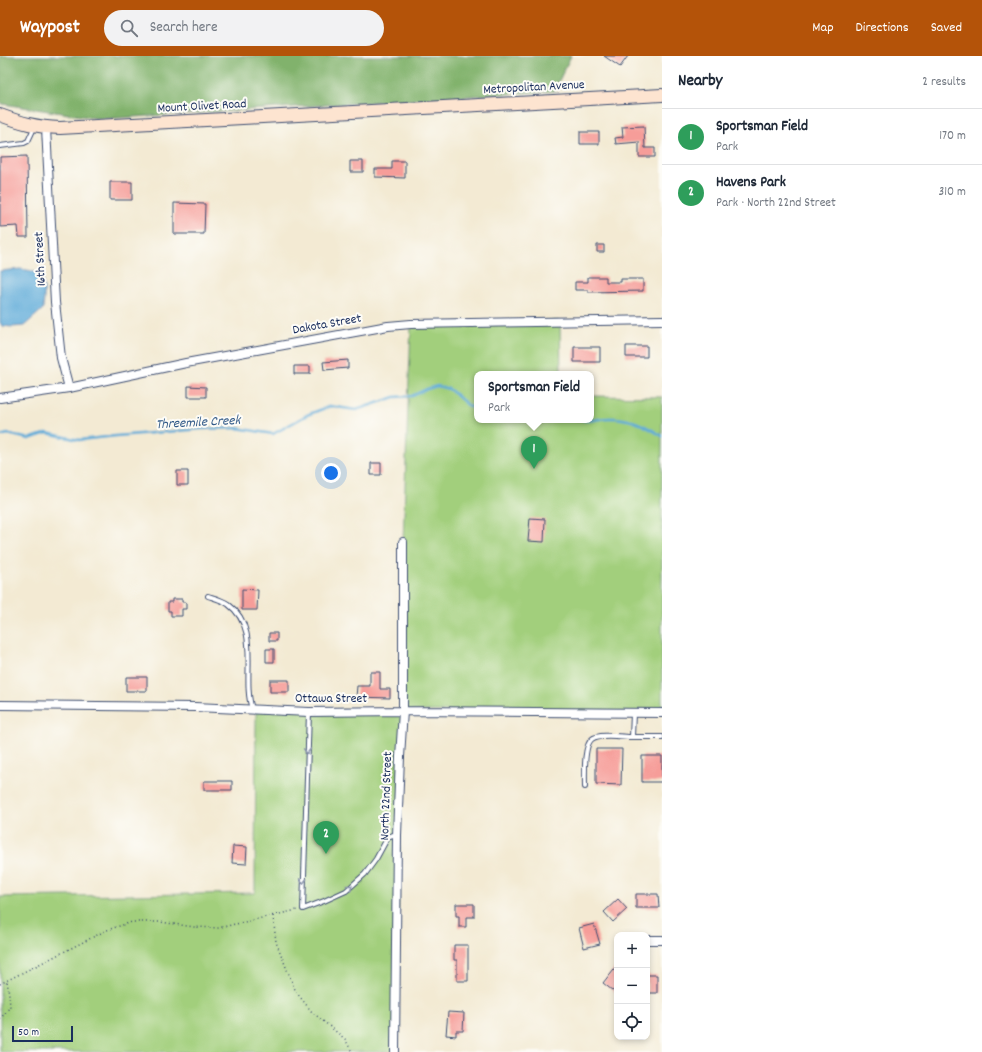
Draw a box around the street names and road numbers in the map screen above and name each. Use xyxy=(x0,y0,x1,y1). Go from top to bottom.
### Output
street label: Metropolitan Avenue xyxy=(483,76,585,100)
street label: Mount Olivet Road xyxy=(157,95,247,119)
street label: 16th Street xyxy=(30,231,52,287)
street label: Dakota Street xyxy=(291,310,363,340)
street label: Ottawa Street xyxy=(295,690,367,709)
street label: North 22nd Street xyxy=(376,751,398,841)

